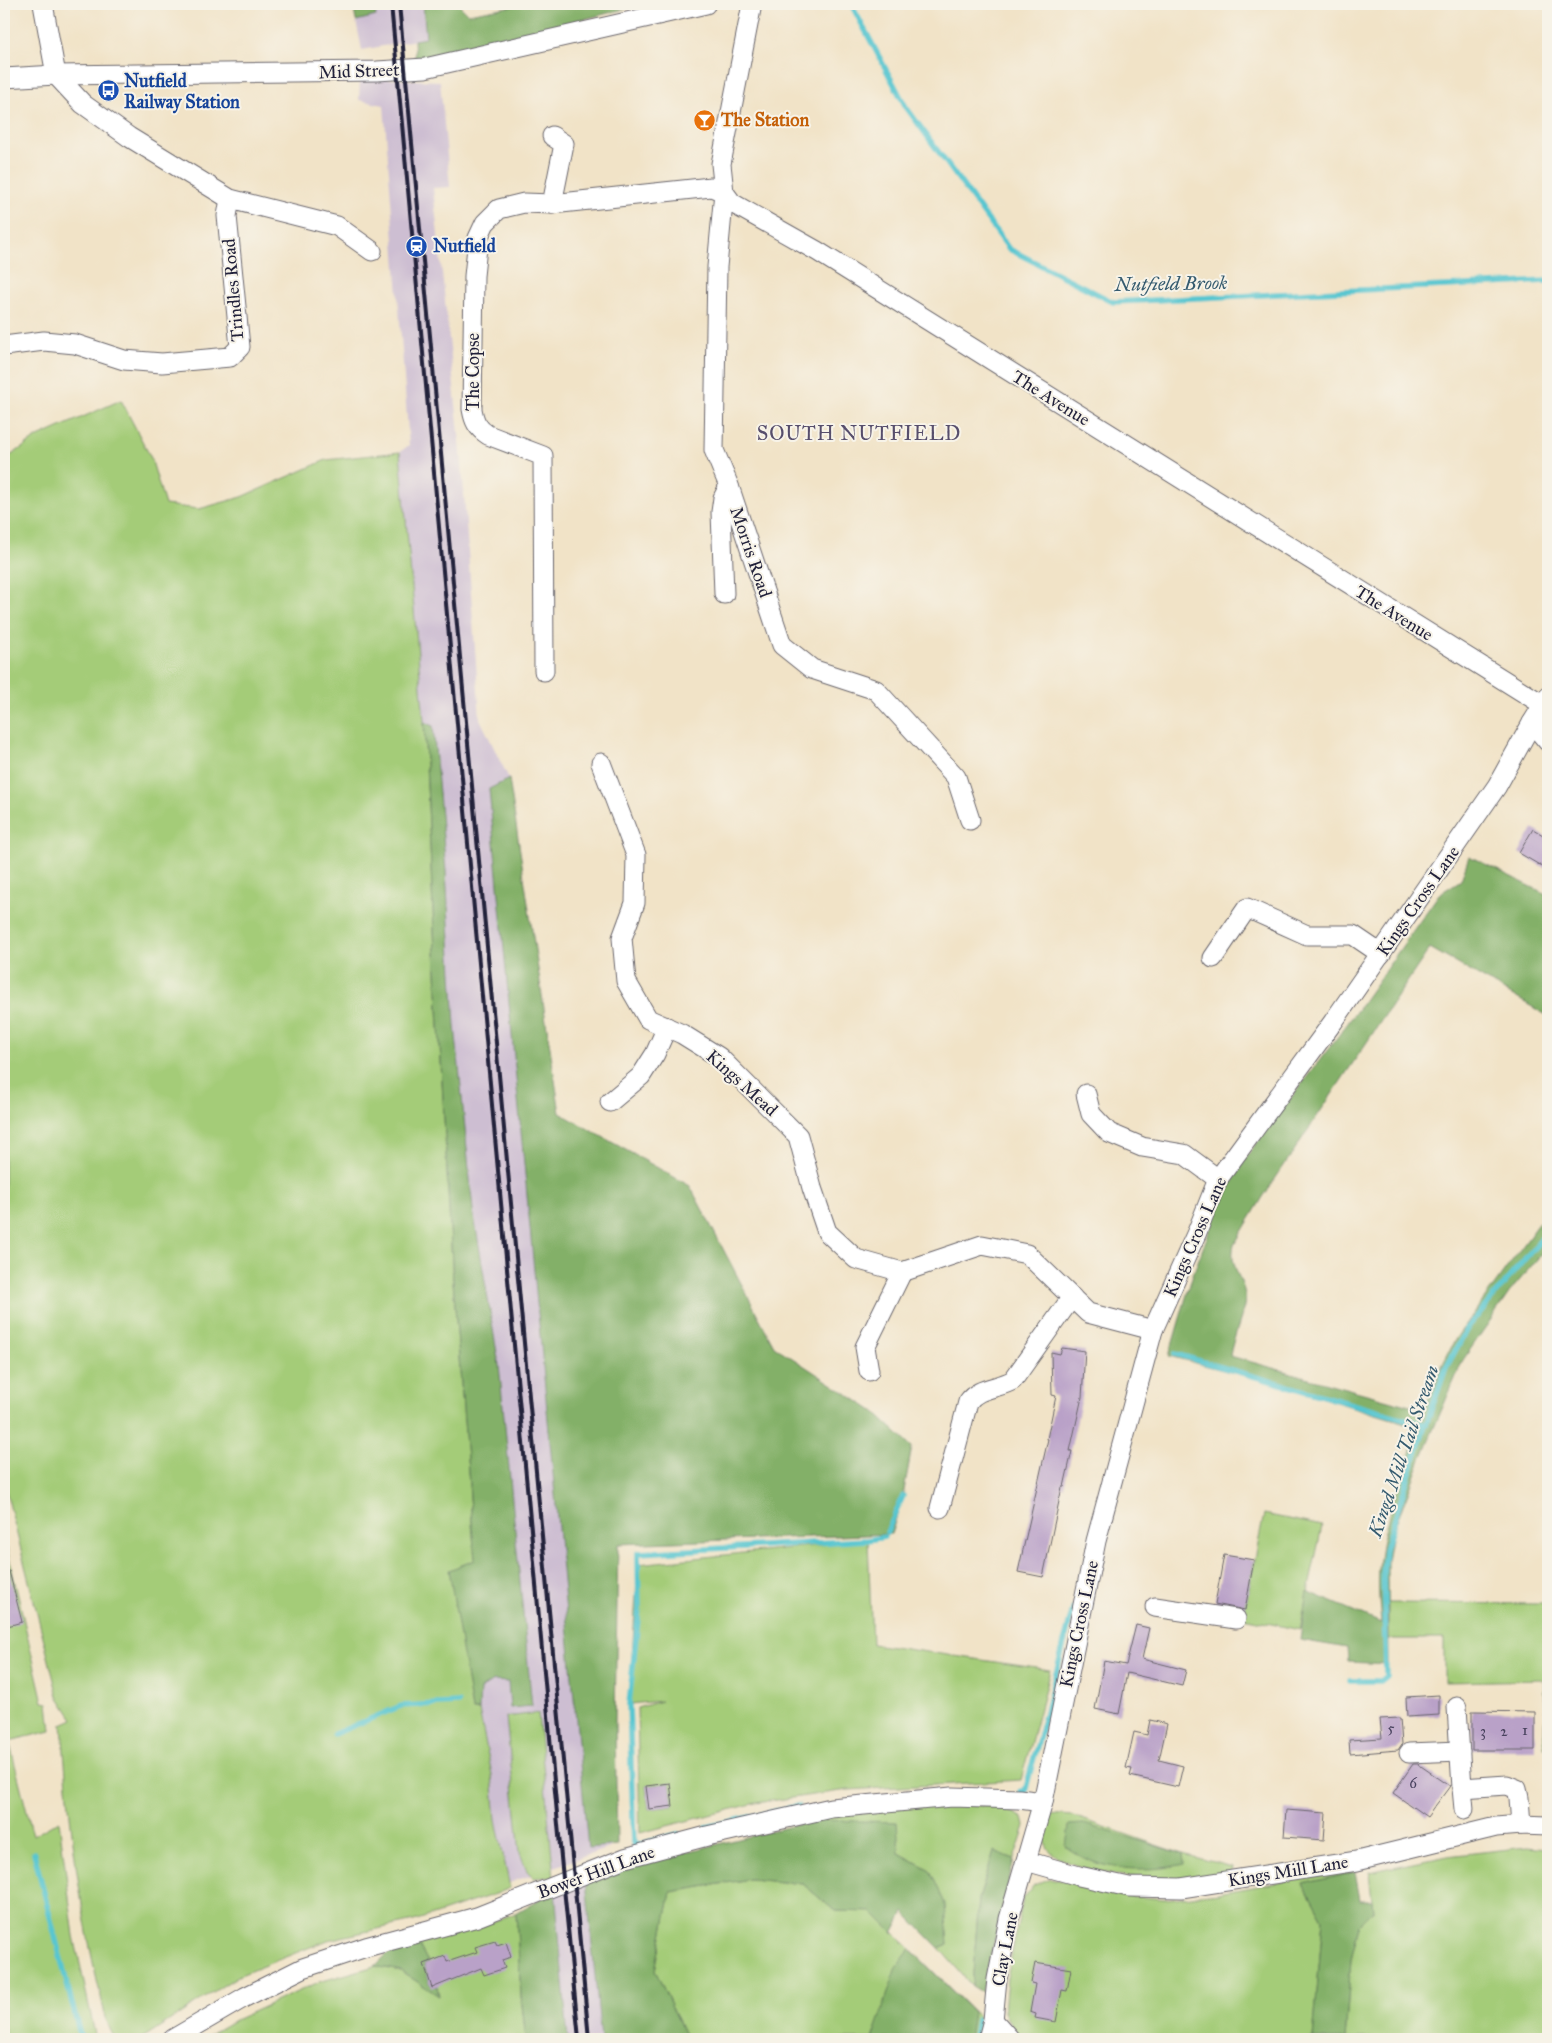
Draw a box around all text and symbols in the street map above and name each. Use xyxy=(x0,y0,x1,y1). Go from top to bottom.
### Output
street label: Mid Street xyxy=(318,59,401,83)
place label: Nutfield Railway Station xyxy=(124,70,240,114)
bus stop icon: Nutfield Railway Station xyxy=(96,79,120,103)
bar icon: The Station xyxy=(693,108,717,132)
place label: The Station xyxy=(720,109,809,131)
station icon: Nutfield xyxy=(405,234,429,258)
place label: Nutfield xyxy=(433,235,497,257)
street label: Trindles Road xyxy=(218,237,248,343)
water label: Nutfield Brook xyxy=(1113,271,1228,296)
street label: The Copse xyxy=(462,333,484,411)
street label: The Avenue xyxy=(1008,365,1094,431)
district label: SOUTH NUTFIELD xyxy=(757,421,961,445)
street label: Morris Road xyxy=(725,504,777,600)
street label: The Avenue xyxy=(1351,580,1437,646)
street label: Kings Cross Lane xyxy=(1372,842,1465,961)
street label: Kings Mead xyxy=(701,1045,782,1122)
street label: Kings Cross Lane xyxy=(1159,1173,1232,1301)
water label: Kingd Mill Tail Stream xyxy=(1363,1362,1444,1541)
street label: Kings Cross Lane xyxy=(1055,1558,1104,1690)
house number: 5 xyxy=(1388,1719,1395,1737)
house number: 1 xyxy=(1522,1721,1528,1739)
house number: 3 xyxy=(1480,1722,1486,1740)
house number: 2 xyxy=(1500,1722,1508,1740)
house number: 6 xyxy=(1409,1774,1418,1792)
street label: Bower Hill Lane xyxy=(534,1841,658,1903)
street label: Kings Mill Lane xyxy=(1226,1851,1350,1892)
street label: Clay Lane xyxy=(987,1910,1023,1988)

